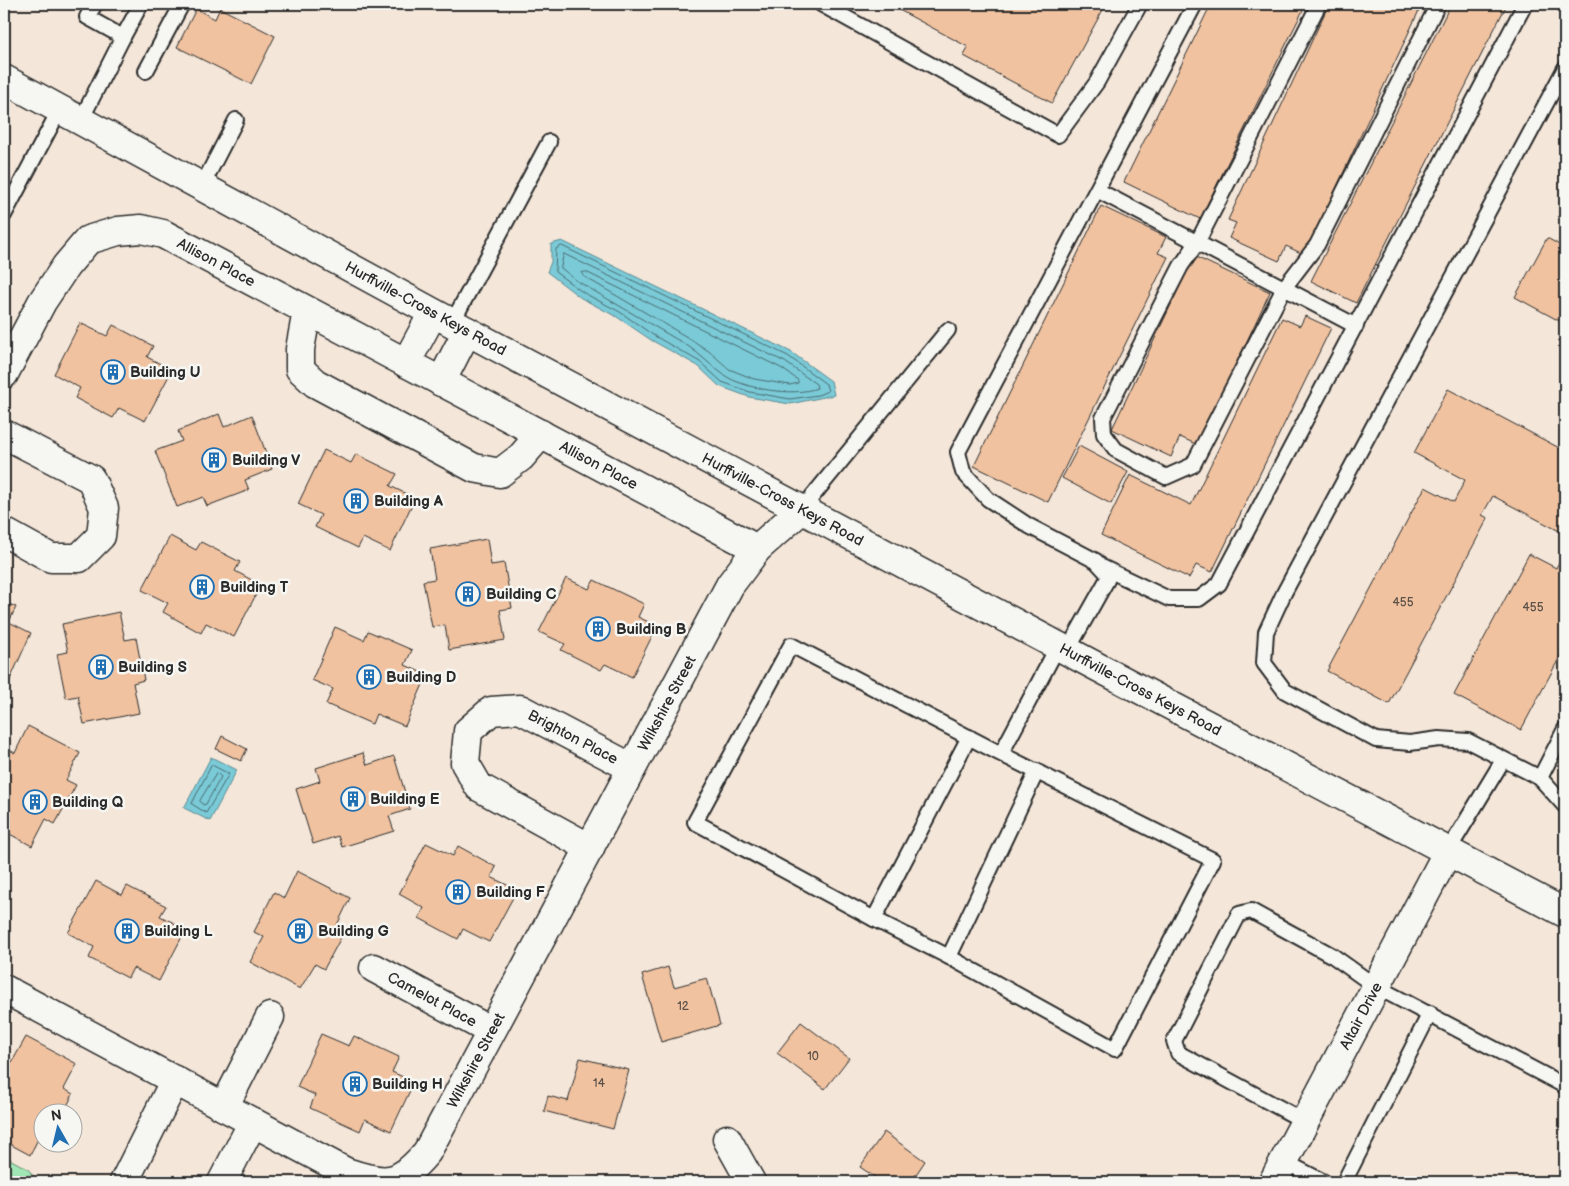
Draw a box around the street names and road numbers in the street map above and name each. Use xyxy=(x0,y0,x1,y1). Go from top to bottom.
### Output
street label: Allison Place xyxy=(174,234,259,291)
street label: Hurffville-Cross Keys Road xyxy=(341,257,509,360)
street label: Allison Place xyxy=(556,437,641,494)
street label: Hurffville-Cross Keys Road xyxy=(698,449,867,551)
street label: Hurffville-Cross Keys Road xyxy=(1056,639,1224,740)
street label: Wilkshire Street xyxy=(634,652,701,755)
street label: Brighton Place xyxy=(524,706,621,769)
street label: Camelot Place xyxy=(384,968,480,1032)
street label: Altair Drive xyxy=(1336,979,1387,1053)
street label: Wilkshire Street xyxy=(443,1009,510,1112)

